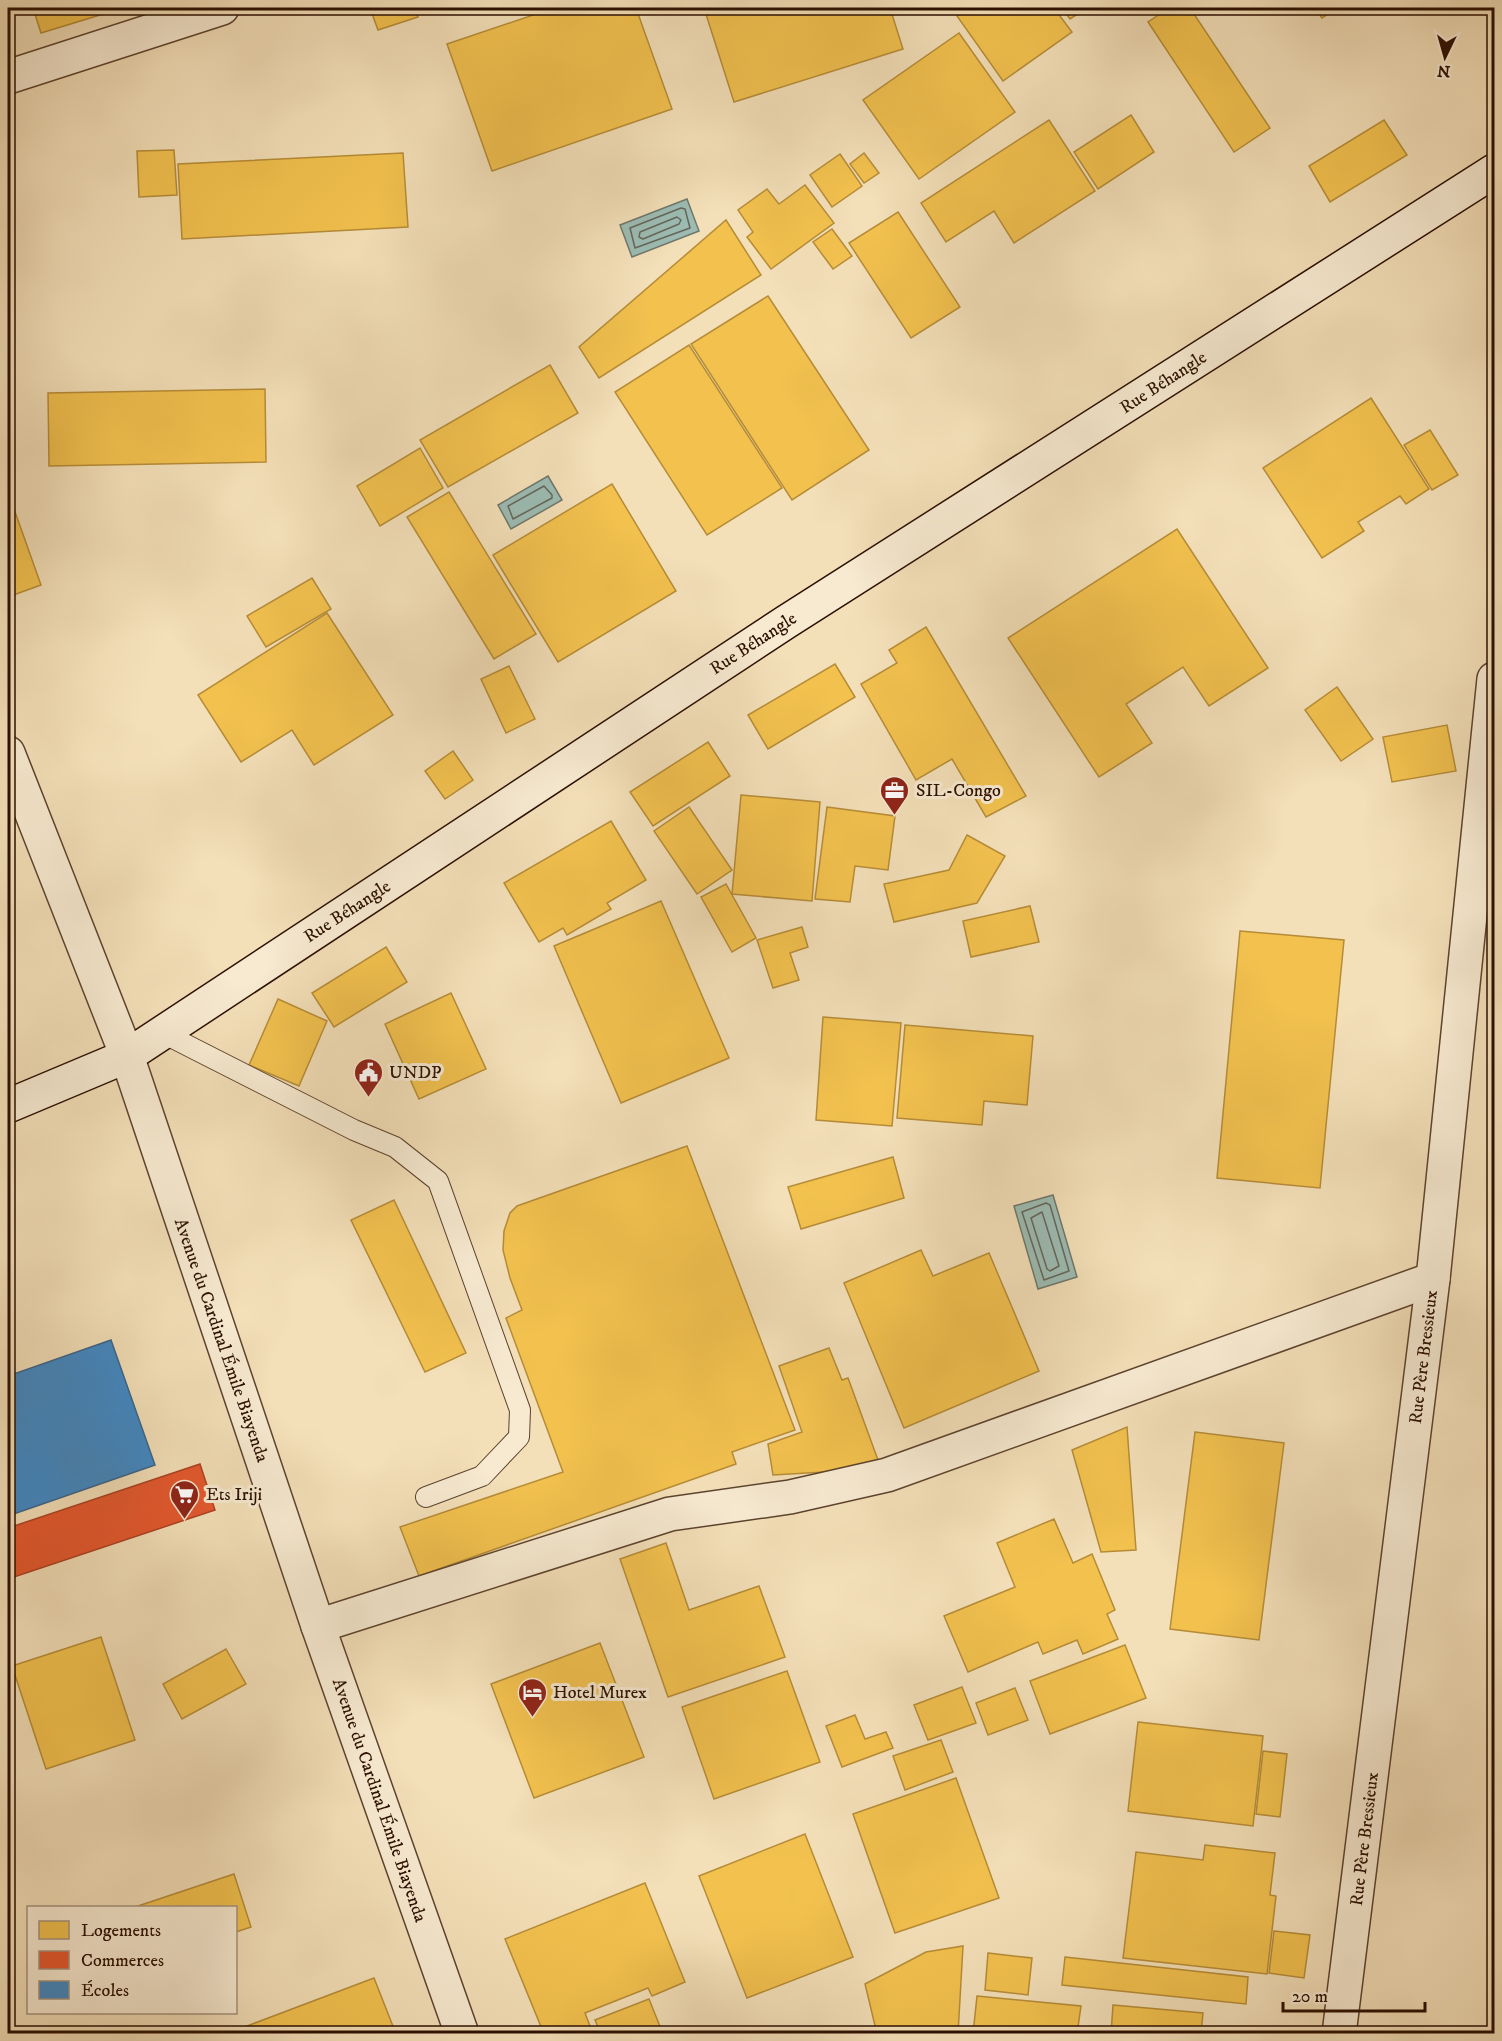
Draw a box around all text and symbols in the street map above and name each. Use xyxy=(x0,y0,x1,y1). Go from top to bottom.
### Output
north arrow xyxy=(1415,27,1475,87)
text: N xyxy=(1436,60,1451,81)
street label: Rue Béhangle xyxy=(1116,347,1211,419)
street label: Rue Béhangle xyxy=(706,608,801,680)
office icon: SIL-Congo xyxy=(879,774,911,816)
place label: SIL-Congo xyxy=(916,780,1001,802)
street label: Rue Béhangle xyxy=(300,876,395,948)
public building icon: UNDP xyxy=(352,1056,384,1098)
place label: UNDP xyxy=(389,1062,441,1084)
street label: Avenue du Cardinal Émile Biayenda xyxy=(169,1215,273,1466)
street label: Rue Père Bressieux xyxy=(1405,1289,1443,1425)
supermarket icon: Ets Iriji xyxy=(169,1478,201,1520)
place label: Ets Iriji xyxy=(206,1484,262,1506)
street label: Avenue du Cardinal Émile Biayenda xyxy=(327,1675,431,1926)
hotel icon: Hotel Murex xyxy=(516,1676,548,1718)
place label: Hotel Murex xyxy=(553,1682,647,1704)
street label: Rue Père Bressieux xyxy=(1346,1771,1384,1907)
legend xyxy=(27,1906,237,2014)
text: Logements xyxy=(81,1920,161,1942)
text: Commerces xyxy=(81,1950,164,1972)
scale bar xyxy=(1283,1975,1426,2013)
text: Écoles xyxy=(81,1980,129,2002)
text: 20 m xyxy=(1292,1986,1328,2008)

